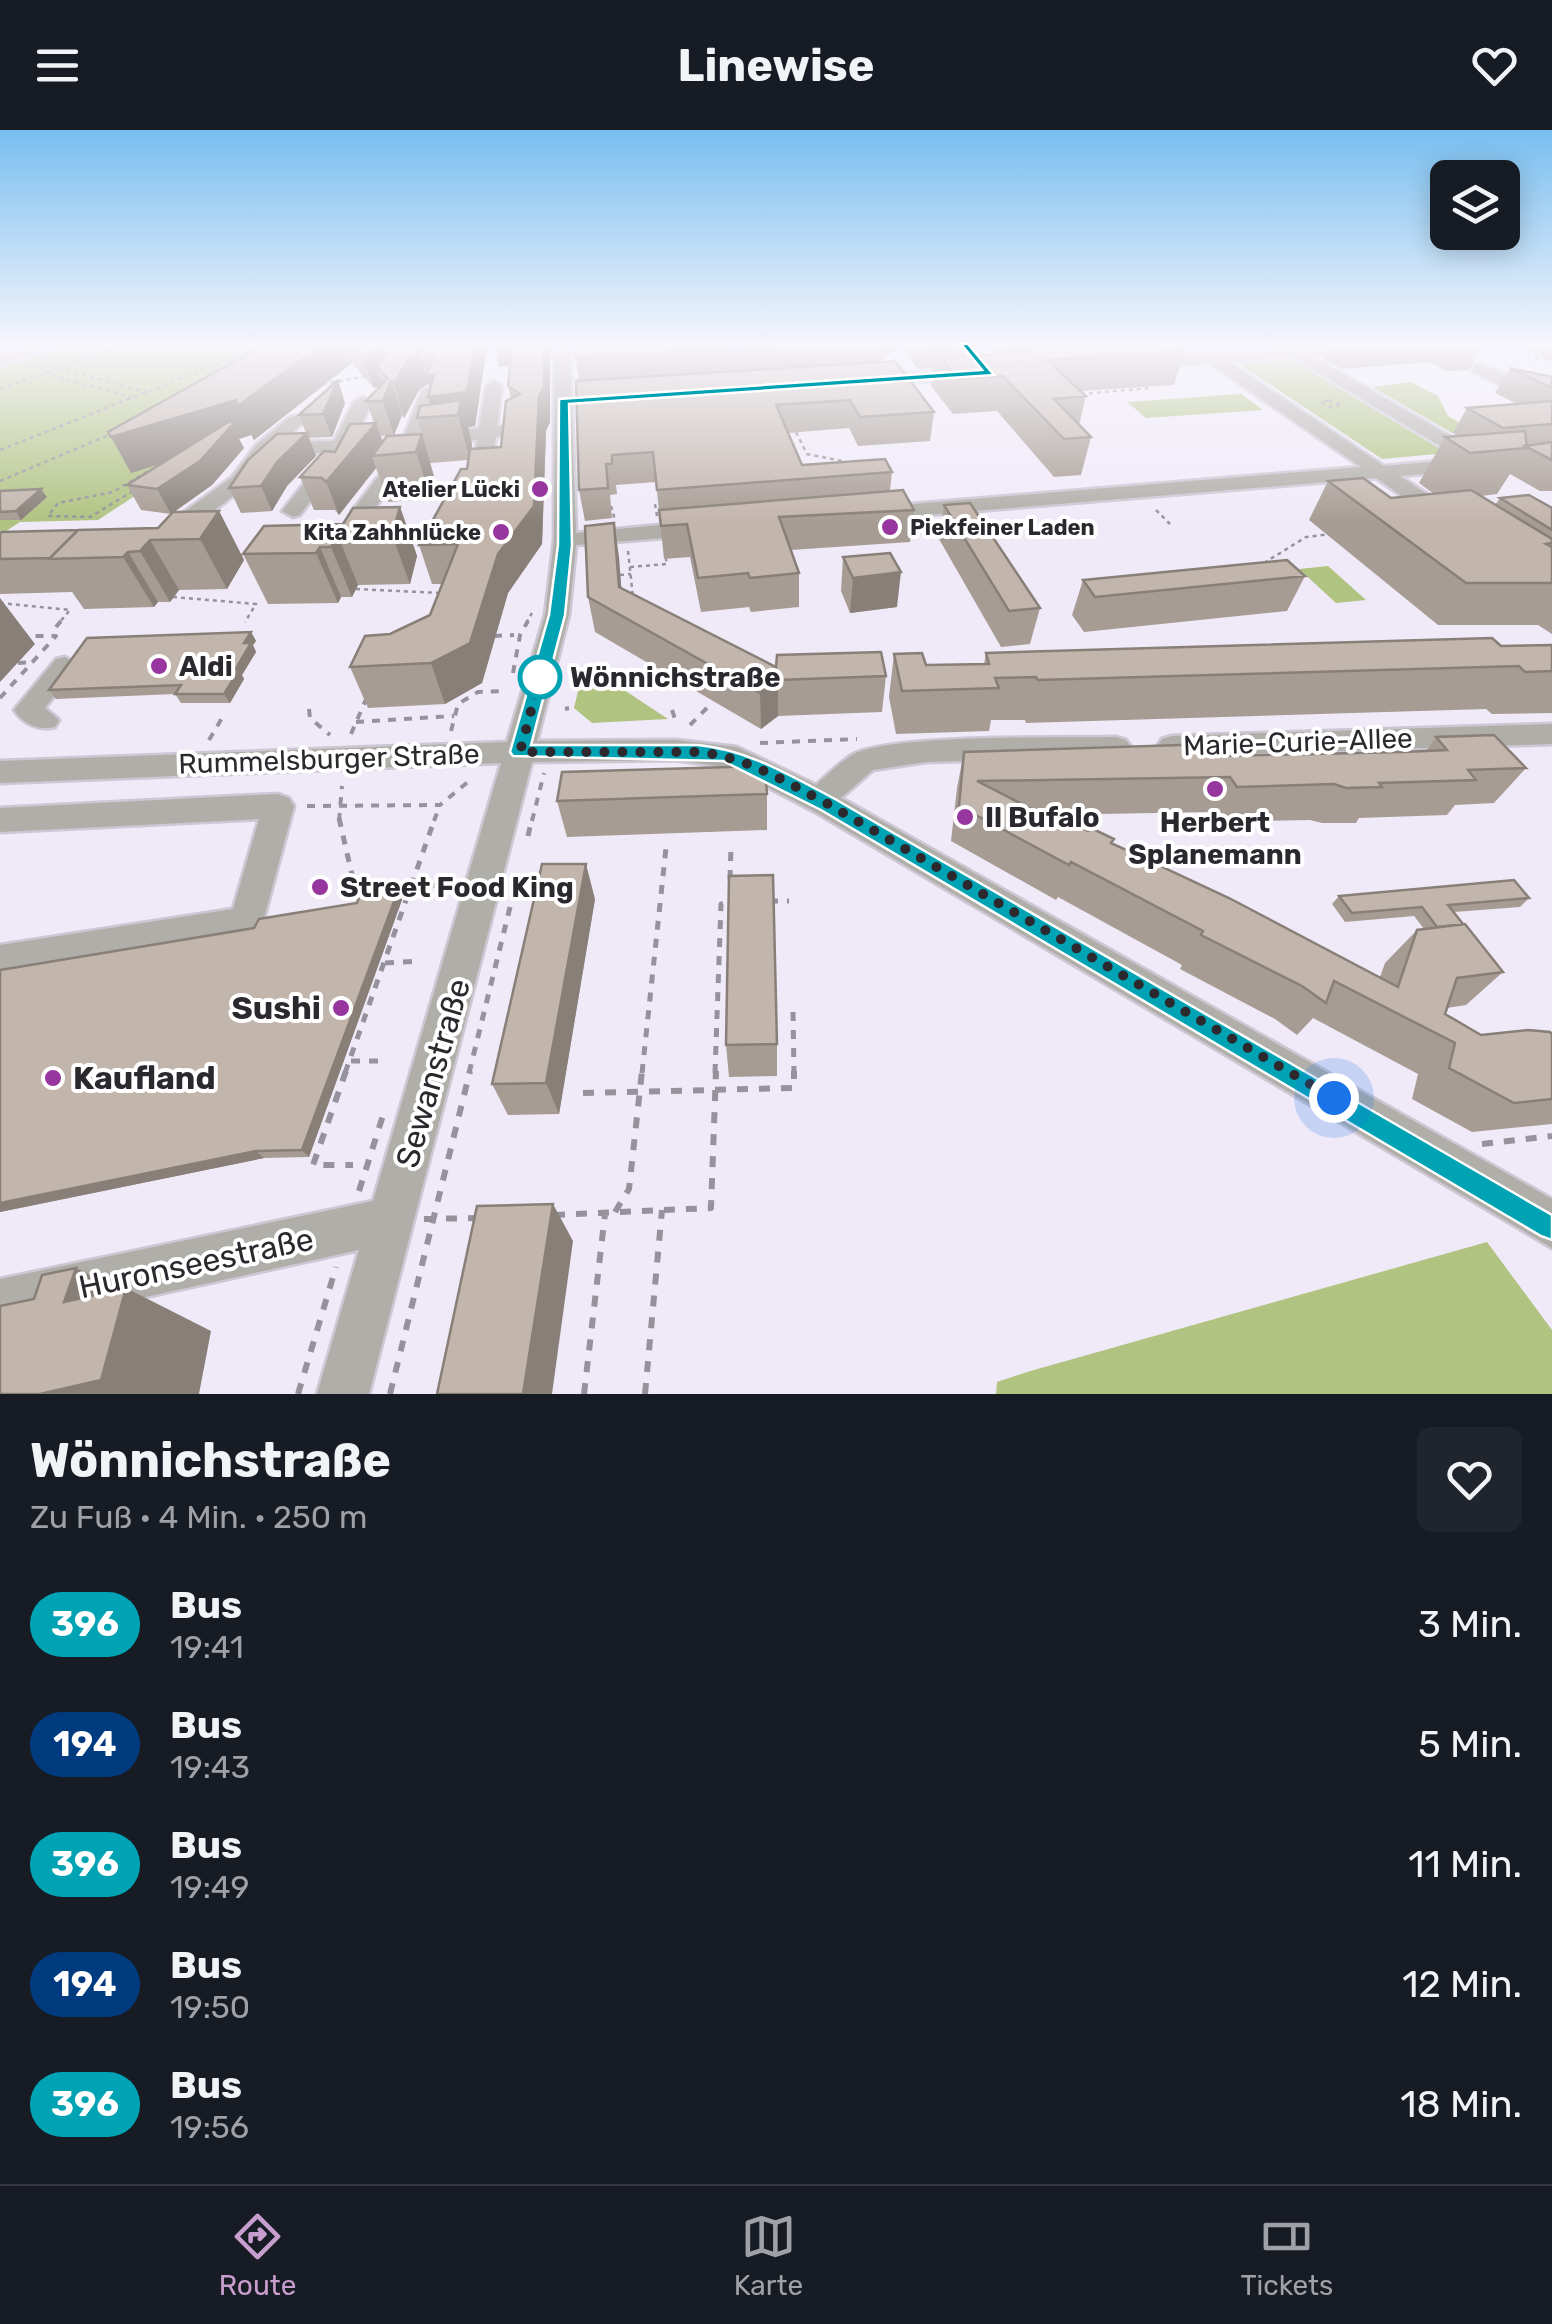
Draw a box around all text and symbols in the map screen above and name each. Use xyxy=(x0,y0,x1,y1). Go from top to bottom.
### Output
icon: menu xyxy=(30,38,85,93)
icon: heart xyxy=(1467,38,1522,93)
text: Linewise xyxy=(678,39,874,92)
map controls xyxy=(1430,160,1520,250)
button: layers xyxy=(1430,160,1520,250)
place label: Atelier Lücki xyxy=(383,476,520,503)
marker: Atelier Lücki xyxy=(529,478,551,500)
place label: Piekfeiner Laden xyxy=(910,514,1095,541)
marker: Piekfeiner Laden xyxy=(879,516,901,538)
place label: Kita Zahhnlücke xyxy=(303,519,481,546)
marker: Kita Zahhnlücke xyxy=(490,521,512,543)
place label: Aldi xyxy=(179,650,233,683)
marker: Aldi xyxy=(148,655,170,677)
marker: Wönnichstraße xyxy=(519,656,561,698)
place label: Wönnichstraße xyxy=(570,661,781,694)
street label: Marie-Curie-Allee xyxy=(1183,722,1413,762)
street label: Rummelsburger Straße xyxy=(178,737,480,781)
marker: Herbert Splanemann xyxy=(1204,778,1226,800)
place label: Il Bufalo xyxy=(985,801,1100,834)
marker: Il Bufalo xyxy=(954,806,976,828)
place label: Herbert Splanemann xyxy=(1128,806,1302,871)
place label: Street Food King xyxy=(340,871,574,904)
marker: Street Food King xyxy=(309,876,331,898)
street label: Sewanstraße xyxy=(388,974,478,1172)
place label: Sushi xyxy=(232,989,321,1027)
marker: Sushi xyxy=(330,997,352,1019)
place label: Kaufland xyxy=(73,1059,216,1097)
marker: Kaufland xyxy=(42,1067,64,1089)
your location xyxy=(1309,1073,1359,1123)
street label: Huronseestraße xyxy=(75,1220,317,1306)
button: heart xyxy=(1417,1427,1522,1532)
text: Wönnichstraße xyxy=(30,1432,391,1489)
text: Zu Fuß · 4 Min. · 250 m xyxy=(30,1498,367,1536)
text: Bus xyxy=(170,1582,242,1628)
text: 3 Min. xyxy=(1418,1601,1522,1647)
text: 396 xyxy=(51,1603,119,1645)
text: 19:41 xyxy=(170,1628,244,1666)
text: Bus xyxy=(170,1702,242,1748)
text: 5 Min. xyxy=(1418,1721,1522,1767)
text: 194 xyxy=(53,1723,117,1765)
text: 19:43 xyxy=(170,1748,250,1786)
text: Bus xyxy=(170,1822,242,1868)
text: 11 Min. xyxy=(1408,1841,1522,1887)
text: 396 xyxy=(51,1843,119,1885)
text: 19:49 xyxy=(170,1868,249,1906)
text: Bus xyxy=(170,1942,242,1988)
text: 12 Min. xyxy=(1402,1961,1522,2007)
text: 194 xyxy=(53,1963,117,2005)
text: 19:50 xyxy=(170,1988,250,2026)
text: Bus xyxy=(170,2062,242,2108)
text: 18 Min. xyxy=(1400,2081,1522,2127)
text: 396 xyxy=(51,2083,119,2125)
text: 19:56 xyxy=(170,2108,249,2146)
tab: Route xyxy=(219,2209,296,2302)
tab: Karte xyxy=(734,2209,803,2302)
tab: Tickets xyxy=(1240,2209,1333,2302)

